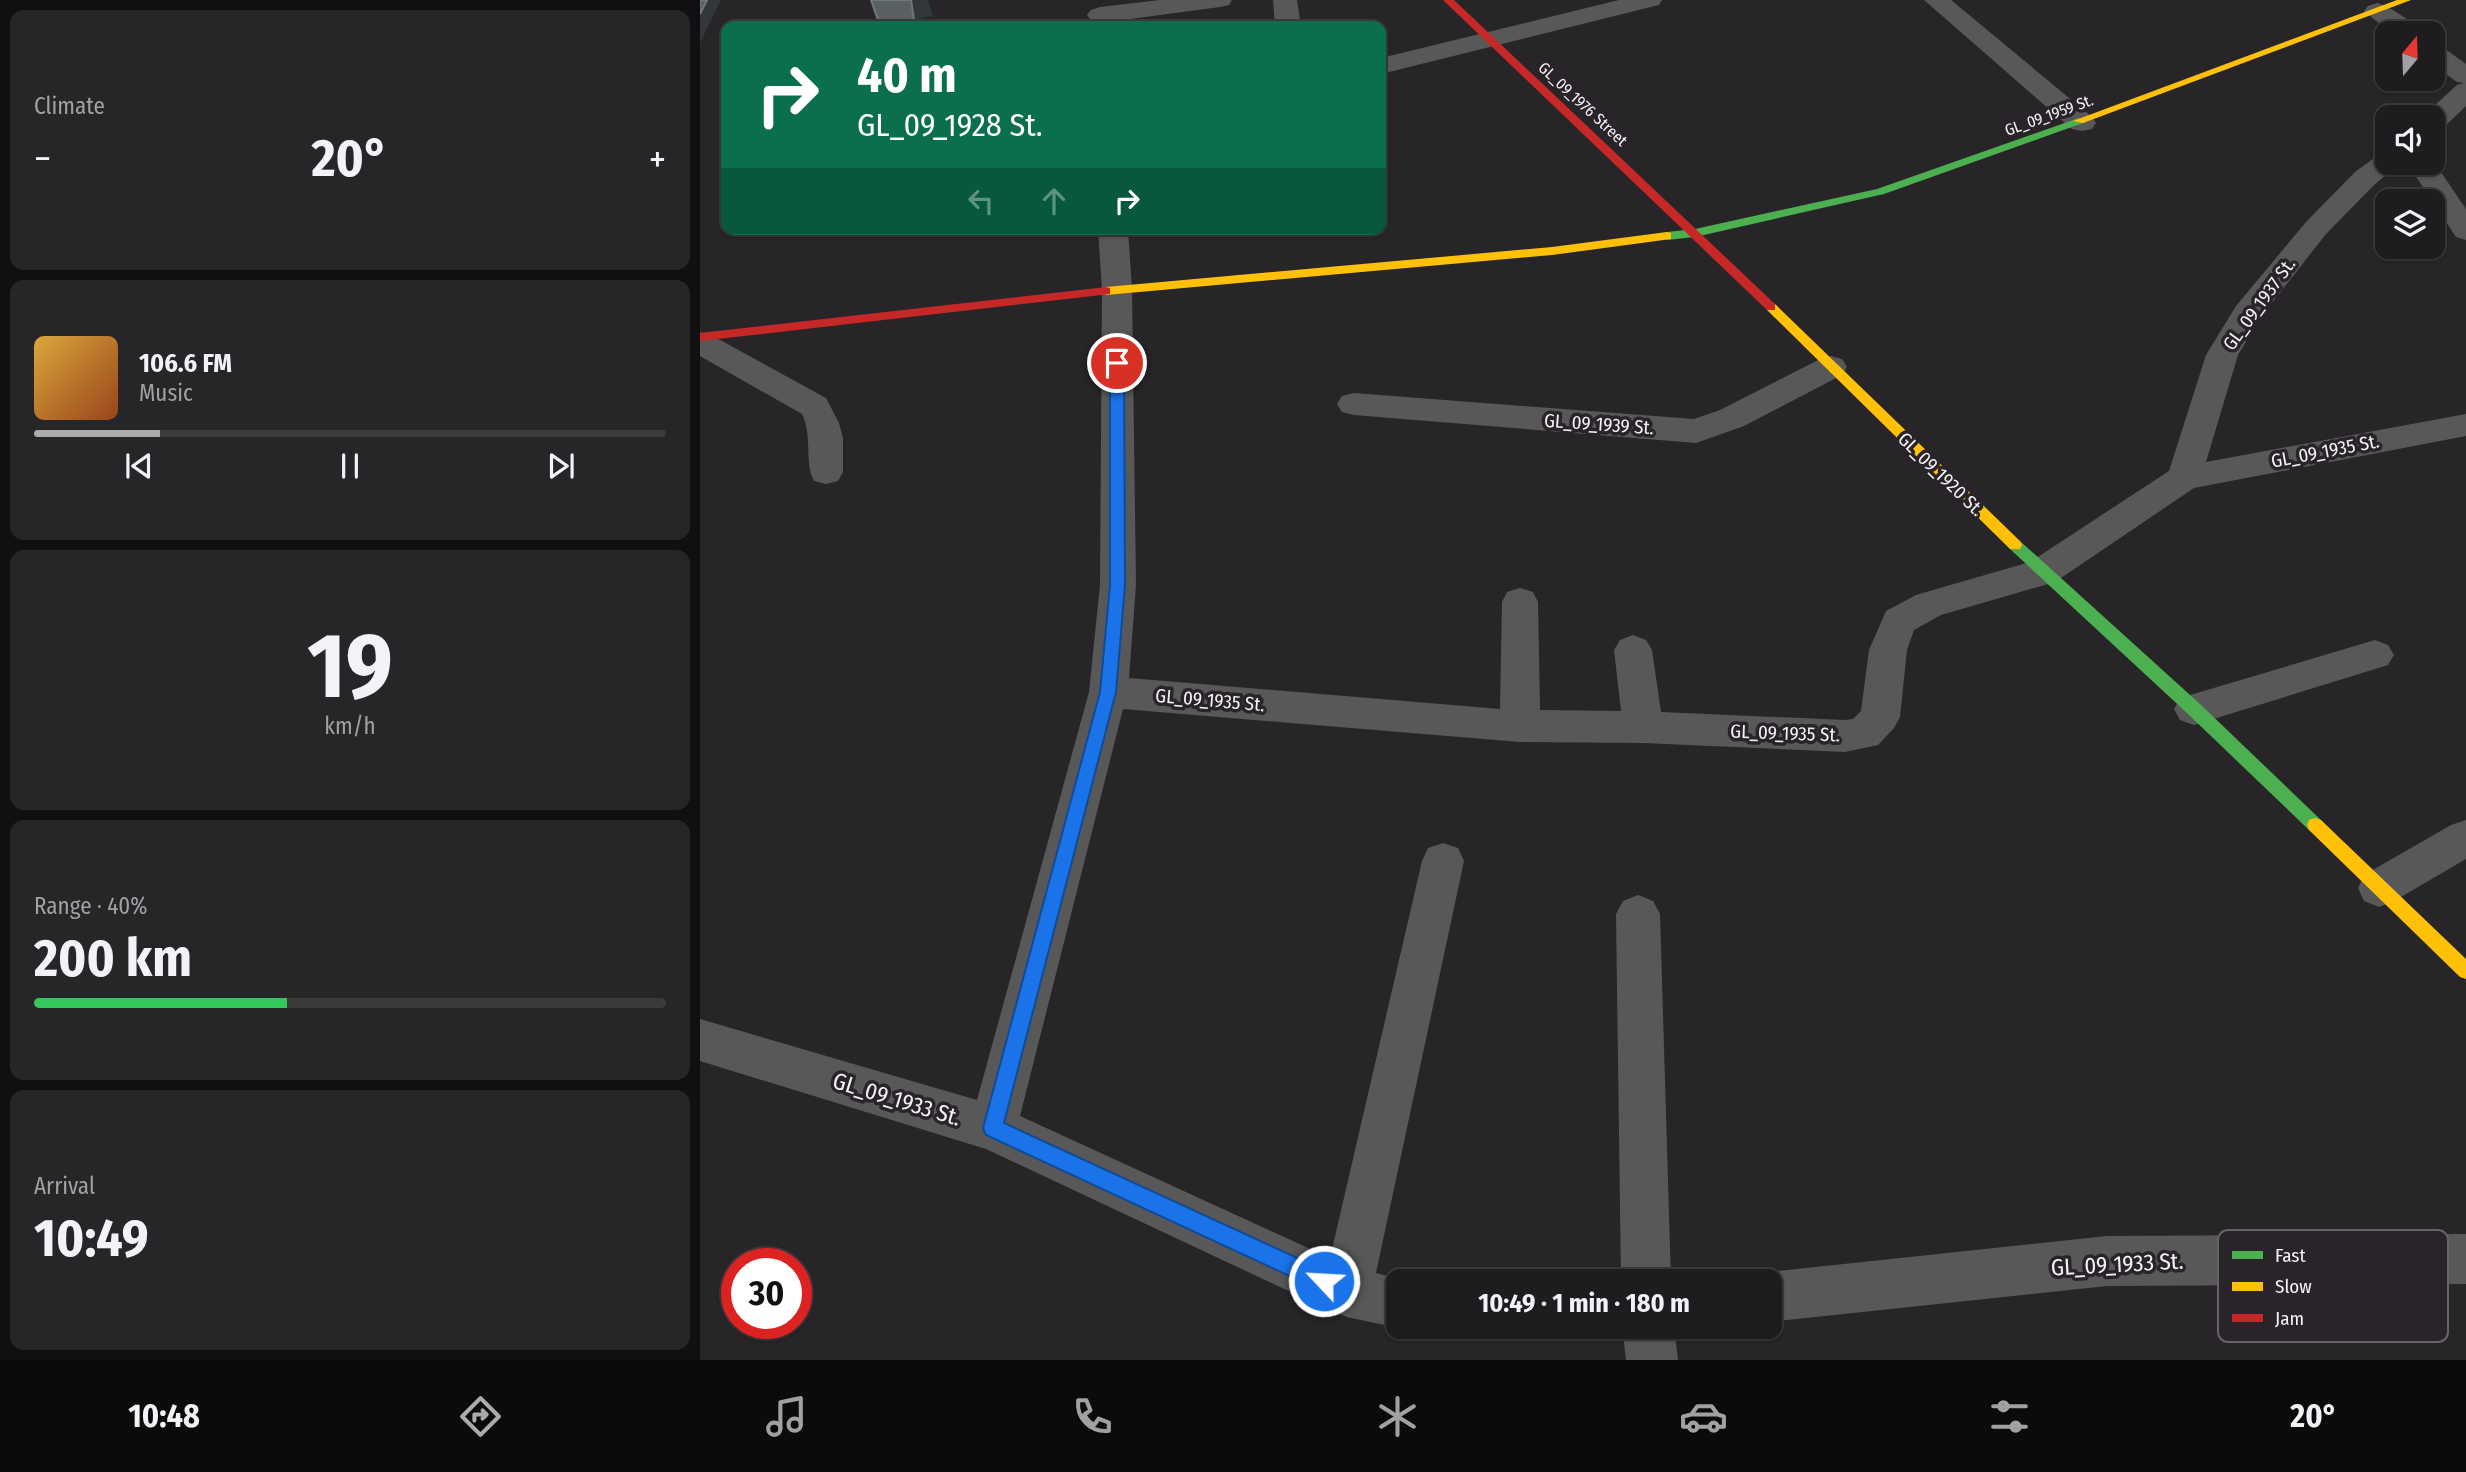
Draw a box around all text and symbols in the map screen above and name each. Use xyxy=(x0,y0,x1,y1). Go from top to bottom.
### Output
north arrow xyxy=(2375,21,2445,91)
map controls xyxy=(2375,21,2445,259)
text: 40 m xyxy=(857,46,957,105)
icon: right xyxy=(742,49,833,140)
street label: GL_09_1976 Street xyxy=(1535,58,1632,151)
street label: GL_09_1959 St. xyxy=(2002,90,2096,140)
text: Climate xyxy=(34,92,105,120)
button: sound xyxy=(2375,105,2445,175)
text: GL_09_1928 St. xyxy=(857,106,1043,144)
text: 20° xyxy=(312,127,388,190)
text: − xyxy=(34,136,51,182)
text: + xyxy=(649,136,666,182)
icon: left xyxy=(962,182,1000,220)
icon: ahead xyxy=(1035,182,1073,220)
icon: right xyxy=(1108,182,1146,220)
button: layers xyxy=(2375,189,2445,259)
street label: GL_09_1937 St. xyxy=(2218,253,2300,355)
pin xyxy=(1087,333,1147,393)
icon: arrive xyxy=(1098,344,1136,382)
text: 106.6 FM xyxy=(139,348,232,379)
text: Music xyxy=(139,379,193,407)
street label: GL_09_1939 St. xyxy=(1543,409,1655,439)
street label: GL_09_1920 St. xyxy=(1893,427,1989,521)
street label: GL_09_1935 St. xyxy=(2269,429,2381,473)
icon: previous xyxy=(120,447,158,485)
icon: pause xyxy=(331,447,369,485)
icon: next xyxy=(542,447,580,485)
text: 19 xyxy=(307,612,393,721)
street label: GL_09_1935 St. xyxy=(1154,684,1266,716)
text: km/h xyxy=(324,712,376,740)
street label: GL_09_1935 St. xyxy=(1730,720,1840,746)
text: Range · 40% xyxy=(34,892,148,920)
text: 200 km xyxy=(34,927,192,990)
street label: GL_09_1933 St. xyxy=(830,1066,964,1132)
text: Arrival xyxy=(34,1172,95,1200)
text: 10:49 xyxy=(34,1207,149,1270)
legend xyxy=(2218,1230,2448,1342)
position arrow xyxy=(1287,1244,1361,1318)
text: Fast xyxy=(2275,1244,2306,1267)
street label: GL_09_1933 St. xyxy=(2050,1247,2184,1281)
speed limit sign: 30 xyxy=(721,1248,812,1339)
text: Slow xyxy=(2275,1275,2312,1298)
text: 10:49 · 1 min · 180 m xyxy=(1478,1288,1690,1319)
text: Jam xyxy=(2275,1307,2304,1330)
icon: directions xyxy=(456,1392,505,1441)
icon: music xyxy=(762,1392,811,1441)
icon: phone xyxy=(1068,1392,1117,1441)
icon: climate xyxy=(1373,1392,1422,1441)
icon: car xyxy=(1679,1392,1728,1441)
icon: filters xyxy=(1985,1392,2034,1441)
text: 10:48 xyxy=(128,1397,200,1435)
text: 20° xyxy=(2290,1397,2338,1435)

